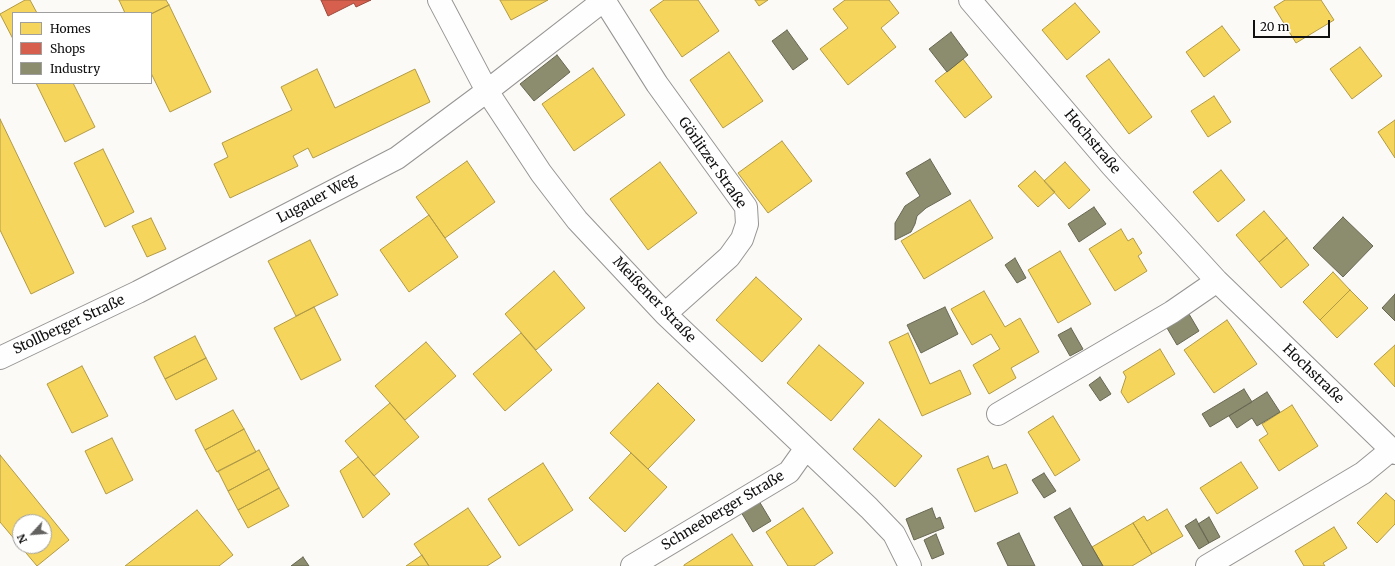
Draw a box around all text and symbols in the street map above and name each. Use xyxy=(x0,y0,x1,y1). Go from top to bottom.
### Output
legend xyxy=(12,12,152,84)
scale bar xyxy=(1255,12,1332,38)
text: 20 m xyxy=(1260,19,1289,34)
text: Homes xyxy=(50,21,91,36)
text: Shops xyxy=(50,41,85,56)
text: Industry xyxy=(50,61,100,76)
street label: Hochstraße xyxy=(1060,107,1124,177)
street label: Görlitzer Straße xyxy=(674,114,750,212)
street label: Lugauer Weg xyxy=(274,171,360,227)
street label: Meißener Straße xyxy=(609,254,699,346)
street label: Stollberger Straße xyxy=(10,292,128,358)
street label: Hochstraße xyxy=(1279,341,1347,407)
street label: Schneeberger Straße xyxy=(659,468,787,554)
north arrow xyxy=(12,514,52,554)
text: N xyxy=(14,532,30,546)

